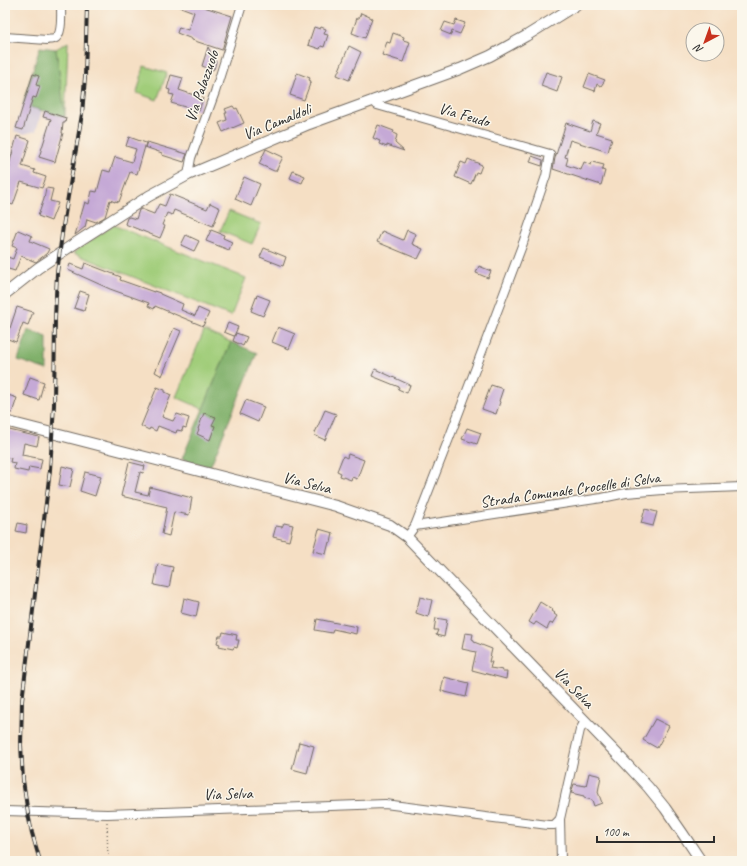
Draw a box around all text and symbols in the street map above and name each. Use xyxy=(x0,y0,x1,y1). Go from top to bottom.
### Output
north arrow xyxy=(685,22,725,62)
text: N xyxy=(690,41,706,57)
street label: Via Palazzuolo xyxy=(180,46,224,124)
street label: Via Feudo xyxy=(436,98,494,132)
street label: Via Camaldoli xyxy=(240,99,316,145)
street label: Via Selva xyxy=(281,467,334,499)
street label: Strada Comunale Crocelle di Selva xyxy=(479,467,663,513)
street label: Via Selva xyxy=(550,663,599,713)
street label: Via Selva xyxy=(203,783,254,805)
scale bar xyxy=(597,818,714,844)
text: 100 m xyxy=(603,824,630,840)

